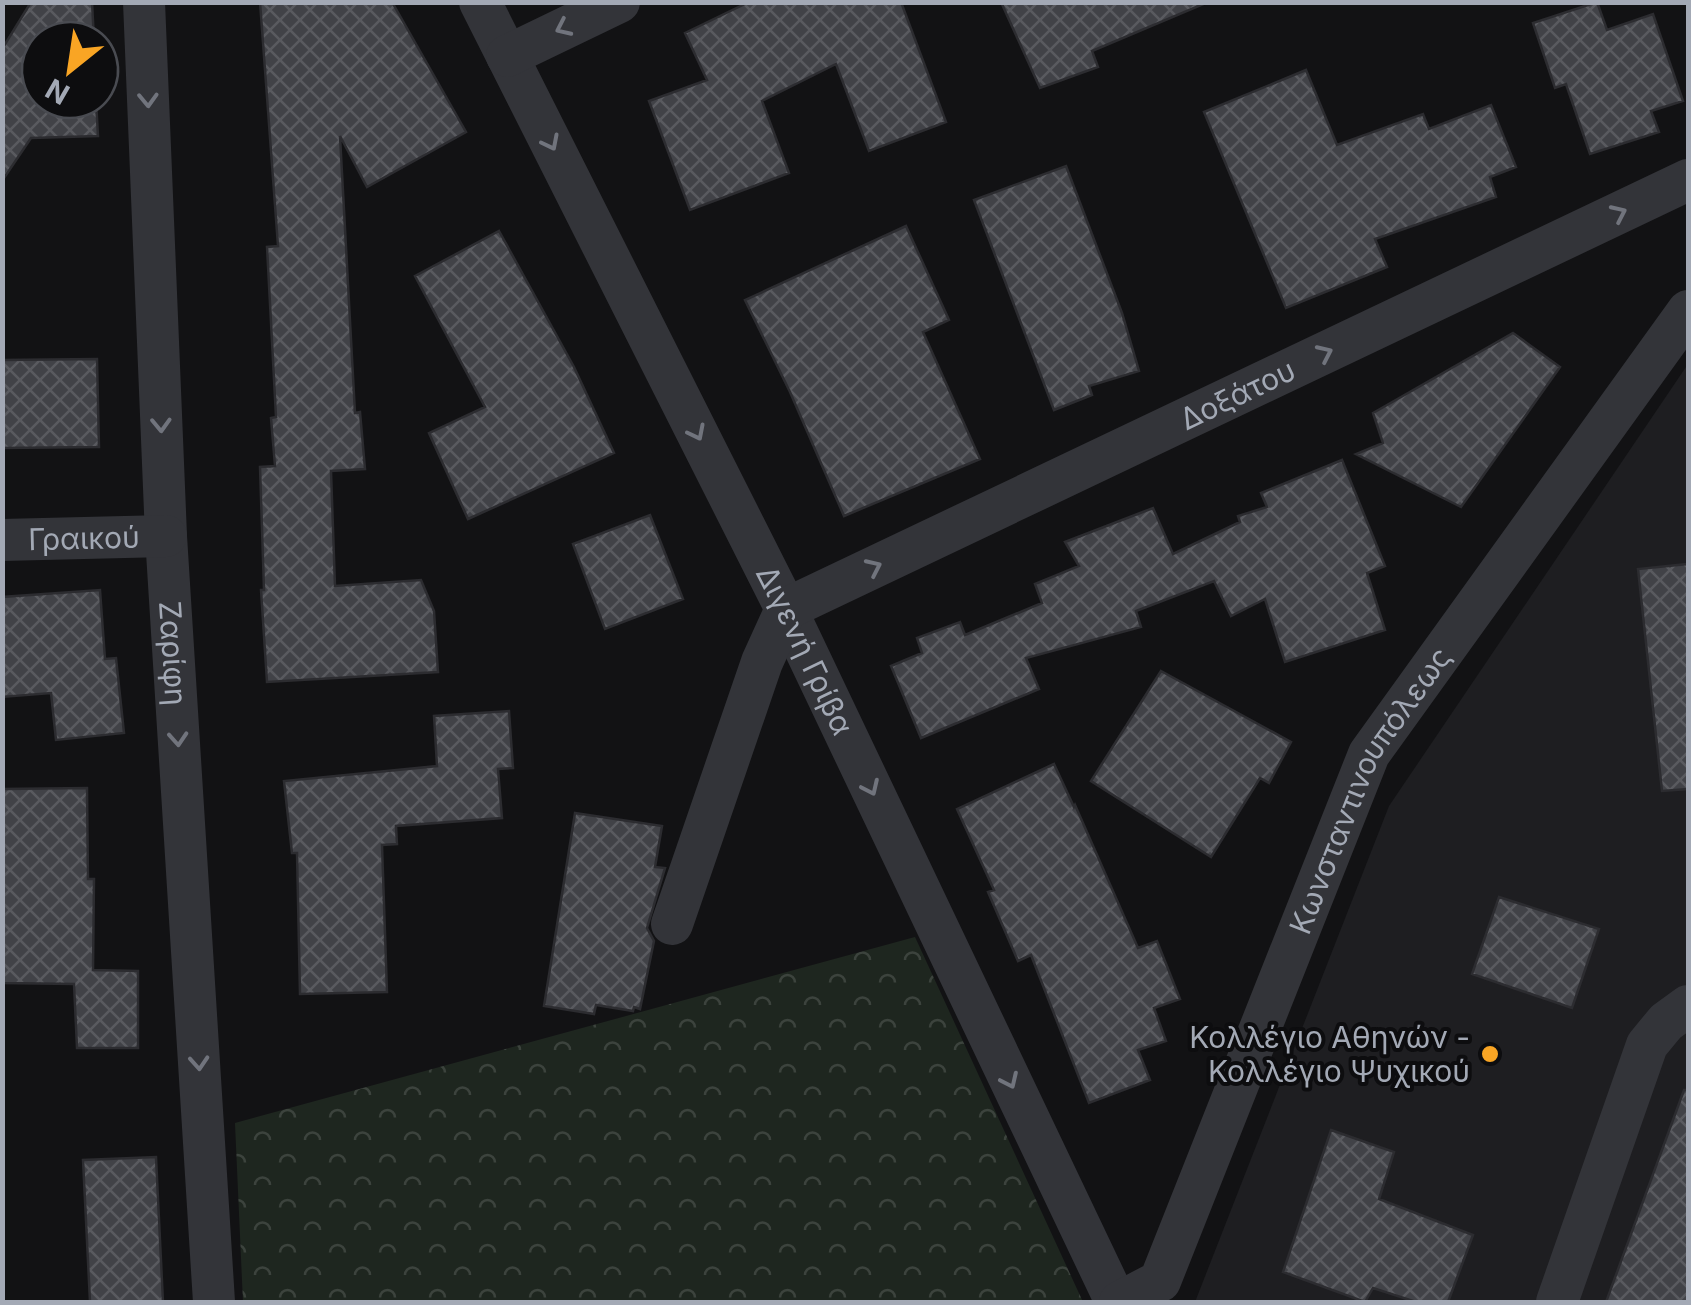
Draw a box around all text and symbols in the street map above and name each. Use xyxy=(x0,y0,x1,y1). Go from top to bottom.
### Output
one-way arrow xyxy=(555,16,573,36)
north arrow xyxy=(20,20,120,120)
text: N xyxy=(40,72,75,112)
one-way arrow xyxy=(137,92,158,108)
one-way arrow xyxy=(539,132,558,150)
one-way arrow xyxy=(1609,206,1627,226)
one-way arrow xyxy=(1315,345,1333,365)
street label: Δοξάτου xyxy=(1174,352,1301,437)
one-way arrow xyxy=(151,417,172,433)
one-way arrow xyxy=(685,423,704,441)
street label: Γραικού xyxy=(28,519,140,557)
street label: Διγενή Γρίβα xyxy=(749,559,861,740)
one-way arrow xyxy=(863,560,881,580)
street label: Ζαρίφη xyxy=(152,600,195,707)
street label: Κωνσταντινουπόλεως xyxy=(1282,640,1458,939)
one-way arrow xyxy=(167,731,188,747)
one-way arrow xyxy=(858,778,878,796)
place label: Κολλέγιο Αθηνών - Κολλέγιο Ψυχικού xyxy=(1189,1019,1470,1089)
marker: Κολλέγιο Αθηνών - Κολλέγιο Ψυχικού xyxy=(1479,1043,1501,1065)
one-way arrow xyxy=(188,1055,209,1071)
one-way arrow xyxy=(998,1071,1018,1089)

